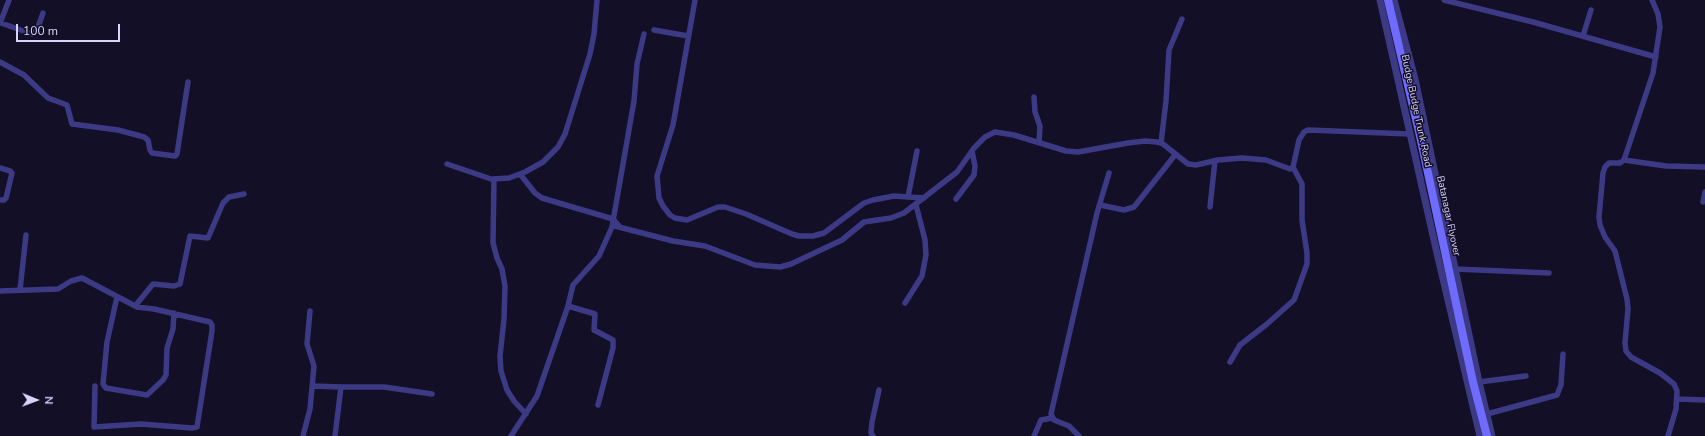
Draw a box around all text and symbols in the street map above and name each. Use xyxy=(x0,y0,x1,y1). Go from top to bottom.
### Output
scale bar xyxy=(18,16,122,42)
text: 100 m xyxy=(23,23,58,39)
street label: Budge Budge Trunk Road xyxy=(1398,54,1434,168)
street label: Batanagar Flyover xyxy=(1434,175,1462,257)
north arrow xyxy=(16,380,56,420)
text: N xyxy=(41,396,56,404)

